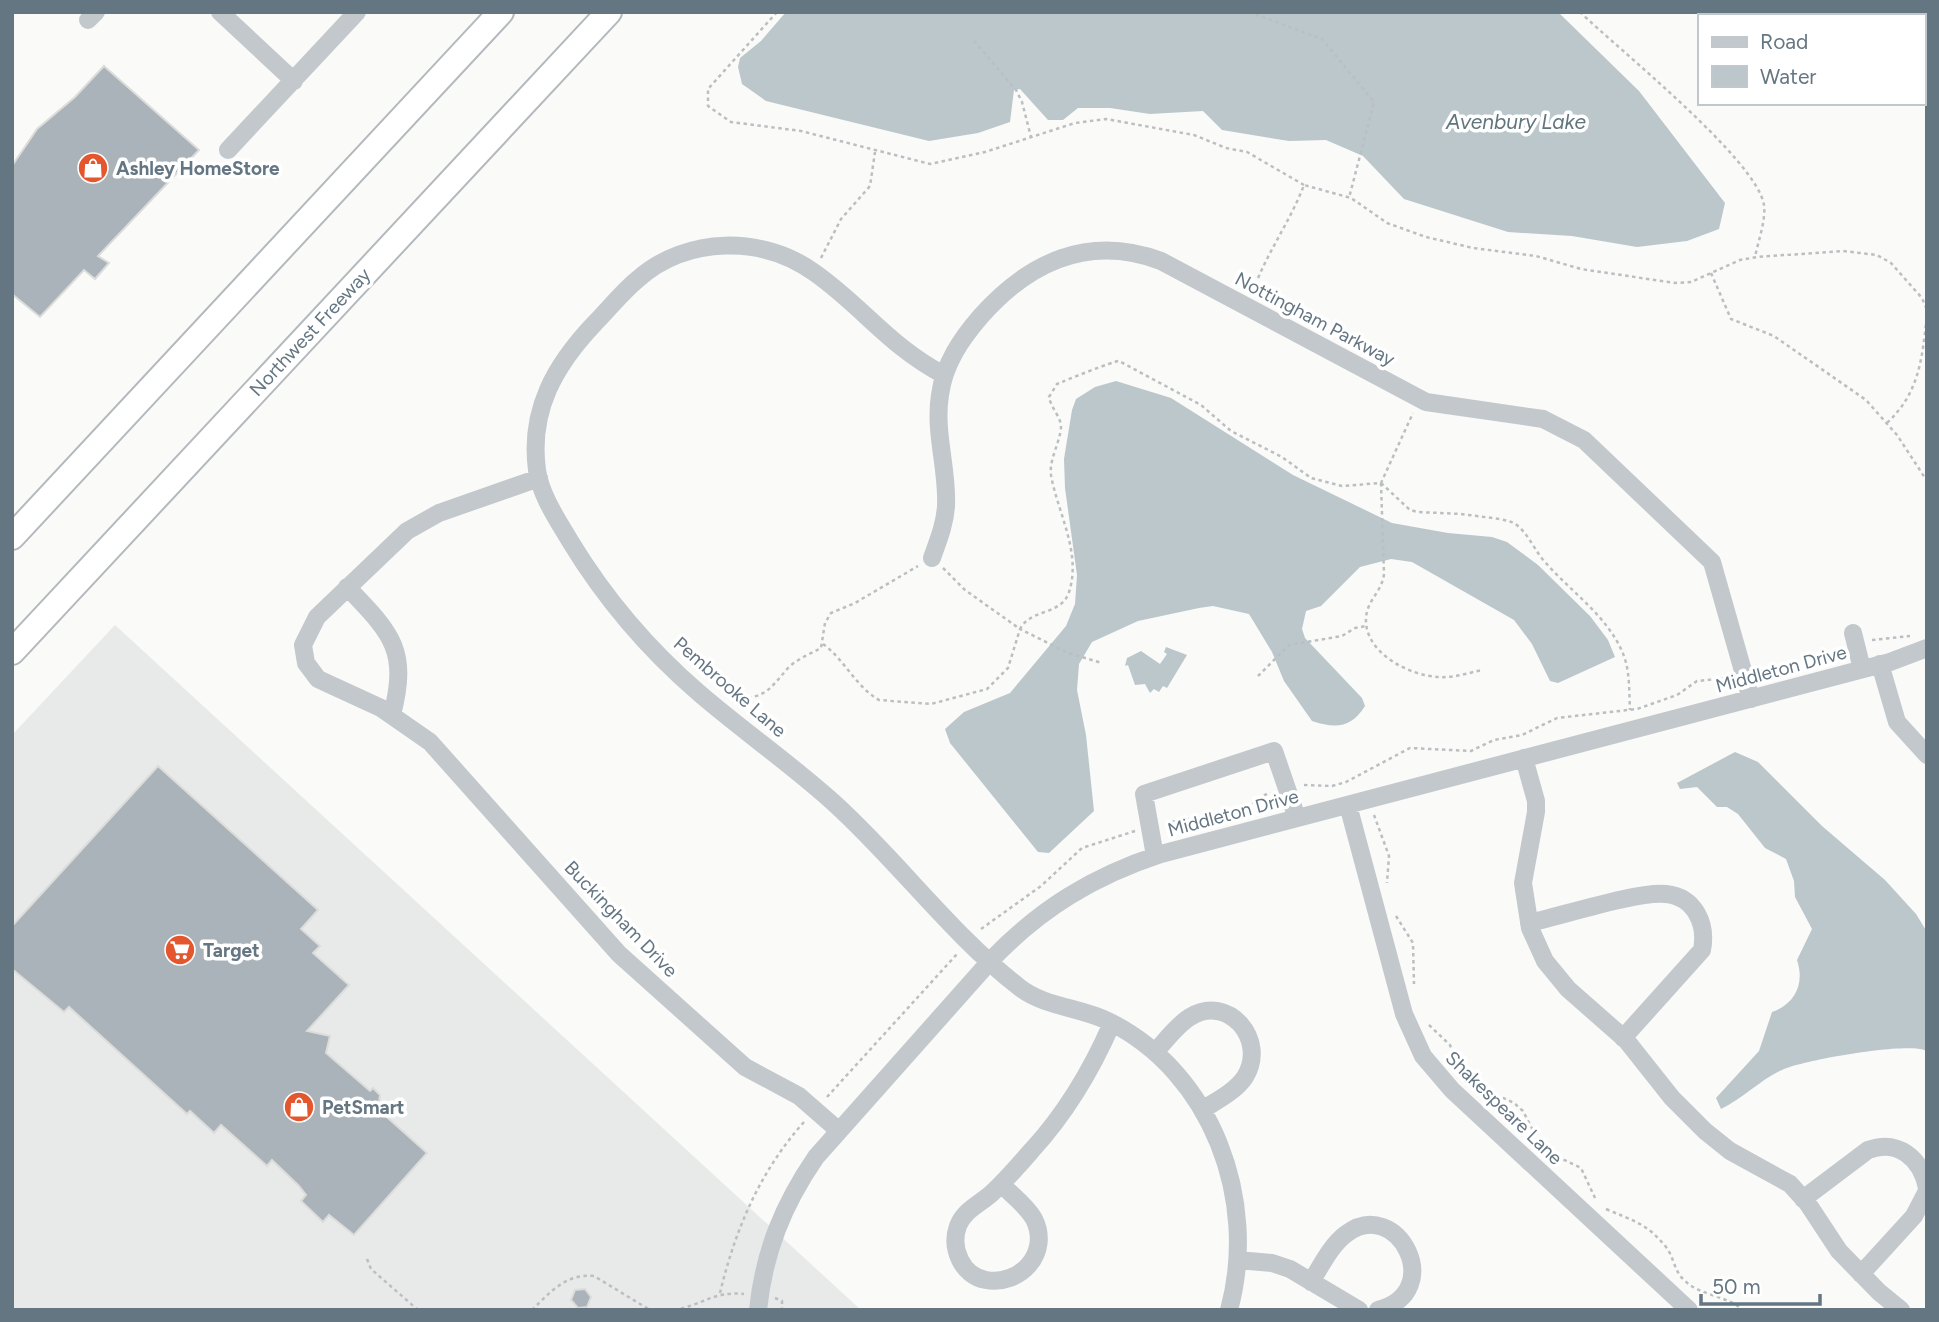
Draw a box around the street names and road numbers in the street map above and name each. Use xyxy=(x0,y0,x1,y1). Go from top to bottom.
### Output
street label: Northwest Freeway xyxy=(245,263,375,401)
street label: Nottingham Parkway xyxy=(1231,267,1399,371)
street label: Pembrooke Lane xyxy=(669,632,791,742)
street label: Middleton Drive xyxy=(1713,640,1849,698)
street label: Middleton Drive xyxy=(1165,784,1301,842)
street label: Buckingham Drive xyxy=(560,856,682,982)
street label: Shakespeare Lane xyxy=(1441,1046,1567,1170)

